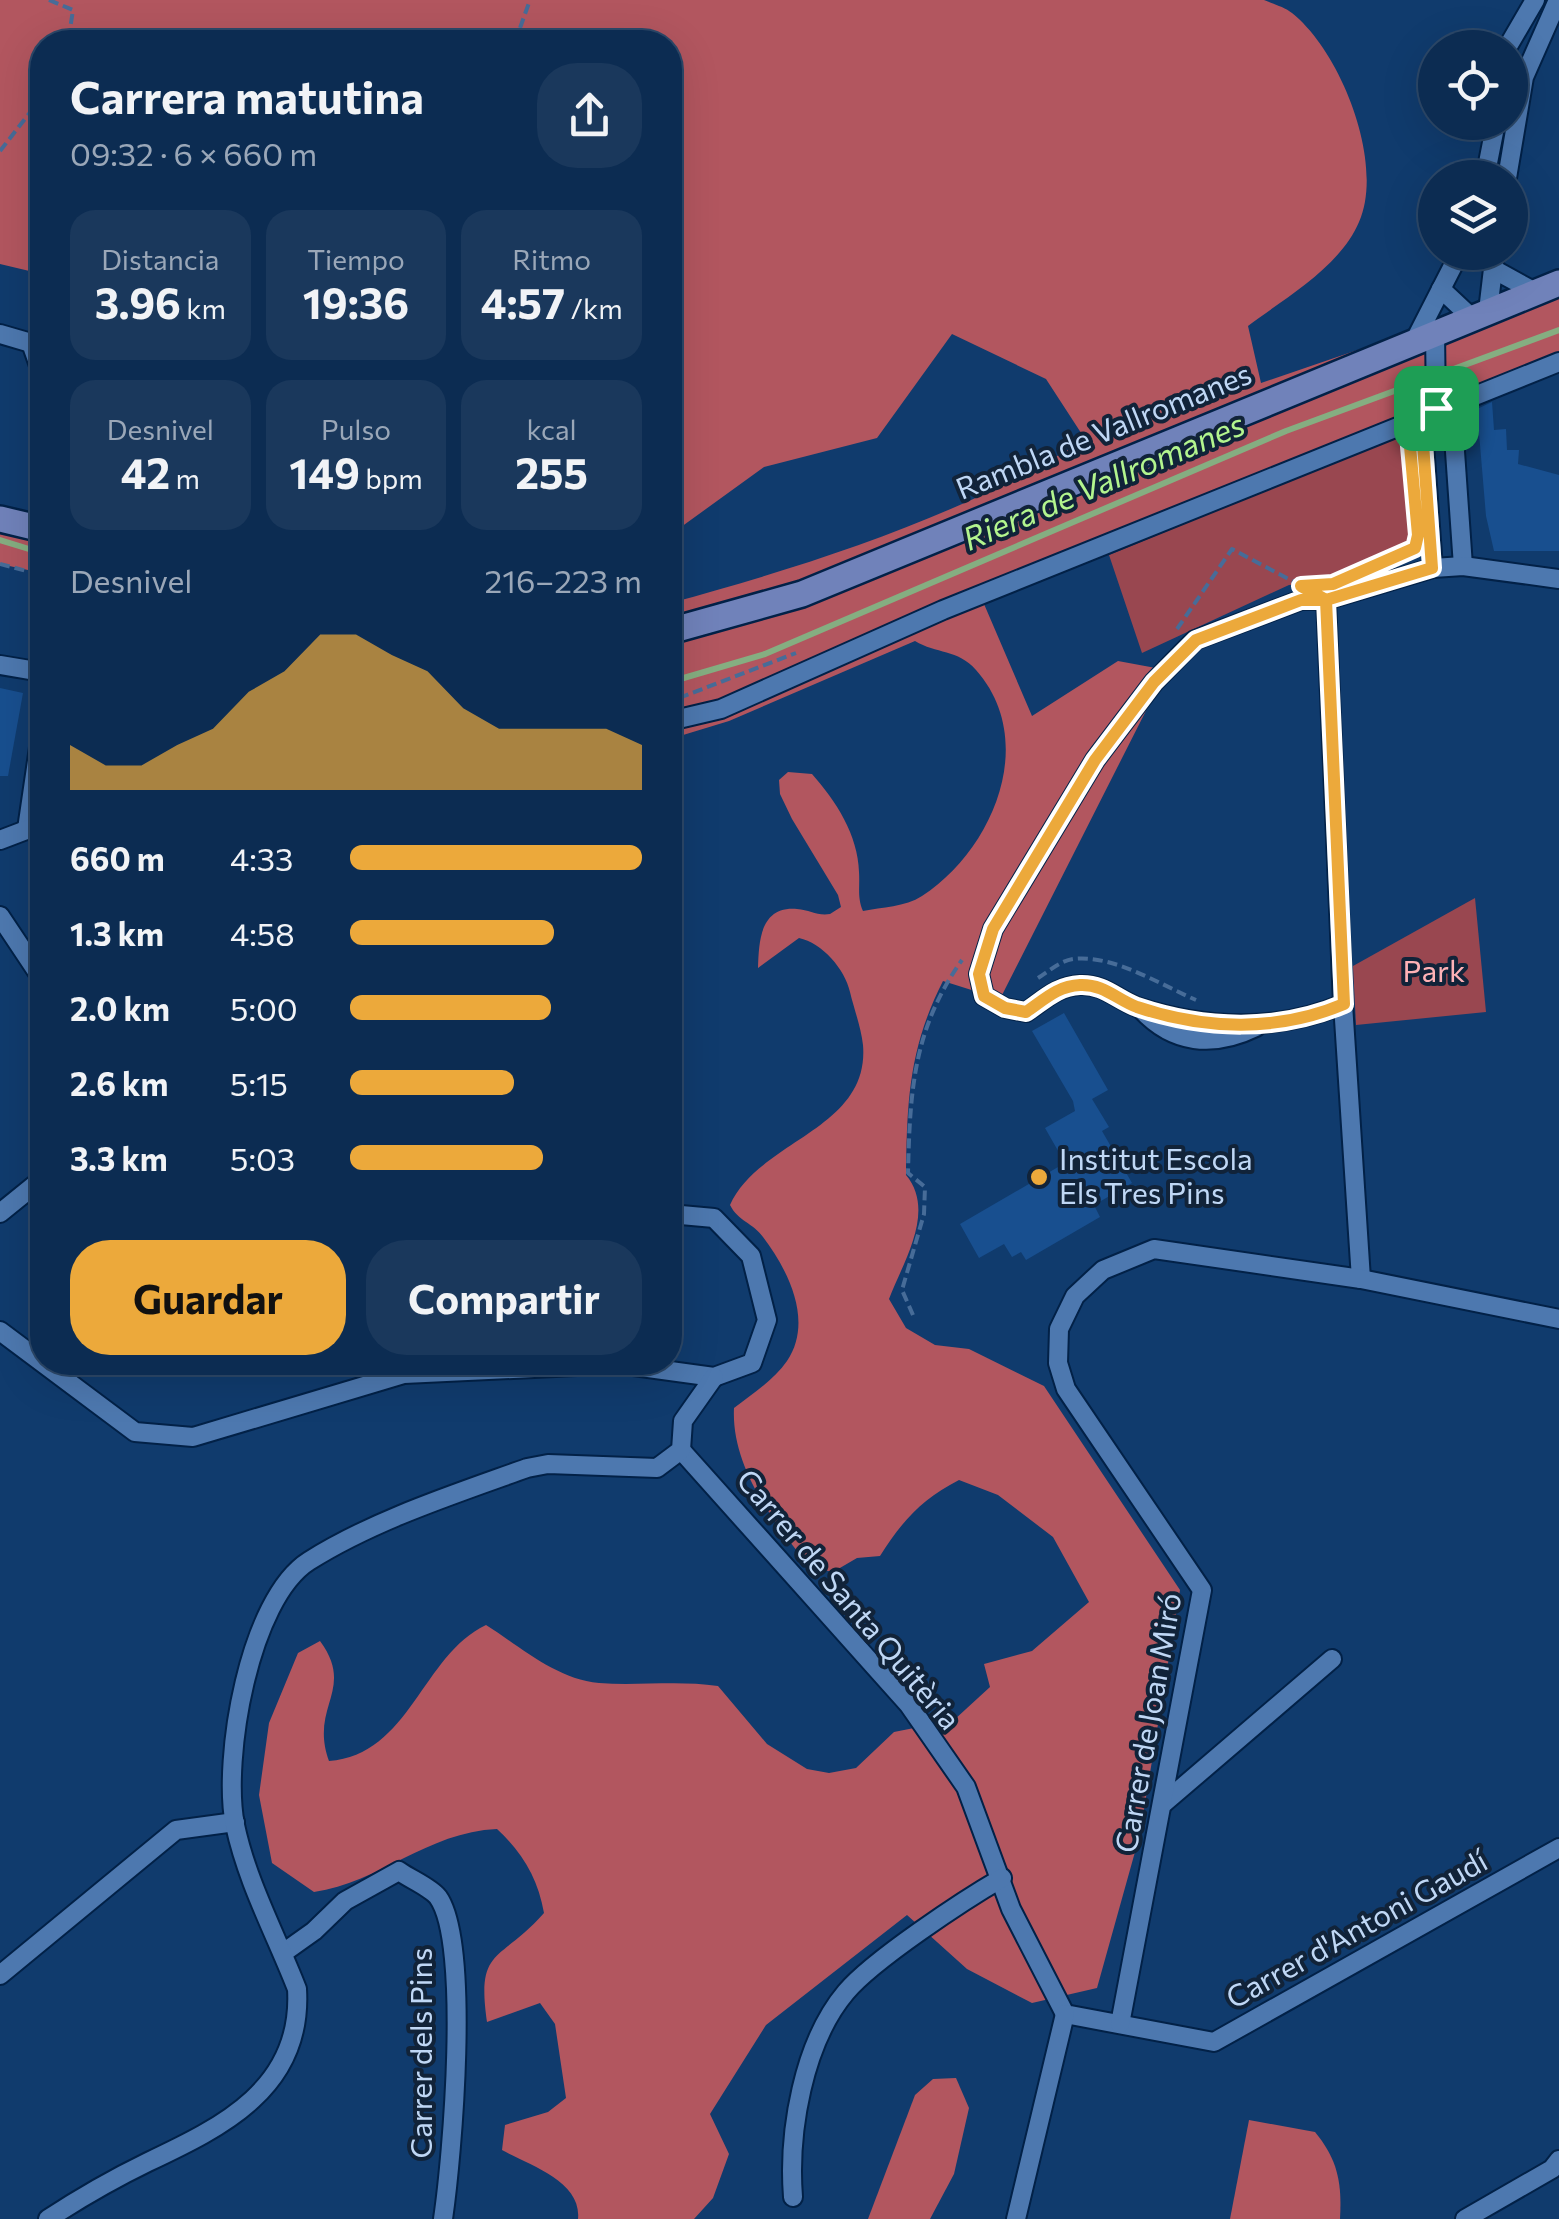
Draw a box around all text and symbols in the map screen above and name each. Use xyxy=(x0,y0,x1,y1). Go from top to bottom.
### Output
map controls xyxy=(1418,30,1528,270)
button: locate xyxy=(1418,30,1528,140)
button: share xyxy=(537,63,642,168)
text: Carrera matutina xyxy=(70,68,424,123)
text: 09:32 · 6 × 660 m xyxy=(70,133,317,173)
button: layers xyxy=(1418,160,1528,270)
text: Distancia xyxy=(101,242,220,276)
text: Tiempo xyxy=(307,242,405,276)
text: Ritmo xyxy=(512,242,591,276)
text: 3.96 xyxy=(95,276,181,328)
text: 19:36 xyxy=(303,276,409,328)
text: 4:57 xyxy=(481,276,565,328)
text: km xyxy=(181,291,226,325)
text: /km xyxy=(565,291,623,325)
street label: Rambla de Vallromanes xyxy=(950,353,1256,506)
pin xyxy=(1394,366,1479,451)
icon: arrive xyxy=(1409,381,1464,436)
water label: Riera de Vallromanes xyxy=(956,403,1250,558)
text: Desnivel xyxy=(107,412,214,446)
text: Pulso xyxy=(321,412,391,446)
text: kcal xyxy=(527,412,577,446)
text: 42 xyxy=(121,446,170,498)
text: 149 xyxy=(289,446,360,498)
text: 255 xyxy=(515,446,588,498)
text: m xyxy=(170,461,200,495)
text: bpm xyxy=(360,461,423,495)
text: Desnivel xyxy=(70,560,192,600)
text: 216–223 m xyxy=(485,560,642,600)
text: 660 m xyxy=(70,838,165,878)
text: 4:33 xyxy=(230,838,293,878)
text: 1.3 km xyxy=(70,913,164,953)
text: 4:58 xyxy=(230,913,295,953)
park label: Park xyxy=(1403,951,1465,988)
text: 2.0 km xyxy=(70,988,170,1028)
text: 5:00 xyxy=(230,988,298,1028)
text: 2.6 km xyxy=(70,1063,168,1103)
text: 5:15 xyxy=(230,1063,288,1103)
text: 3.3 km xyxy=(70,1138,168,1178)
text: 5:03 xyxy=(230,1138,295,1178)
place label: Institut Escola Els Tres Pins xyxy=(1059,1139,1253,1210)
marker: Institut Escola Els Tres Pins xyxy=(1028,1166,1050,1188)
button: Guardar xyxy=(70,1240,346,1355)
button: Compartir xyxy=(366,1240,642,1355)
street label: Carrer de Santa Quitèria xyxy=(730,1461,970,1736)
street label: Carrer de Joan Miró xyxy=(1105,1590,1188,1855)
street label: Carrer d'Antoni Gaudí xyxy=(1219,1840,1494,2015)
street label: Carrer dels Pins xyxy=(401,1948,438,2158)

